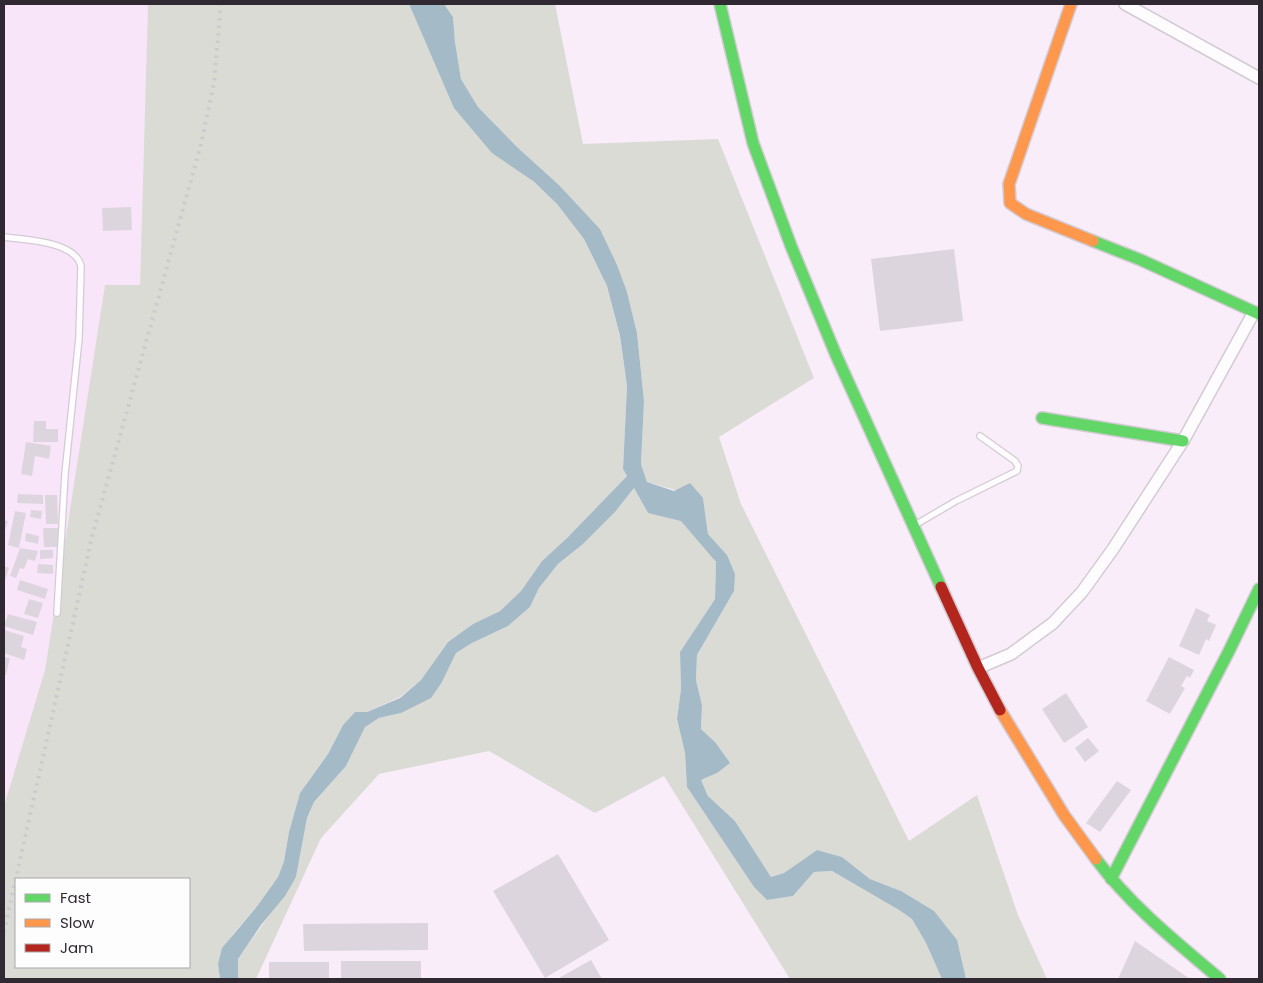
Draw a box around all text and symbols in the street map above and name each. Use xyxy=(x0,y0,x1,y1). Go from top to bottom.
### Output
legend xyxy=(15,878,190,968)
text: Fast xyxy=(60,887,91,908)
text: Slow xyxy=(60,912,95,933)
text: Jam xyxy=(60,937,94,958)

